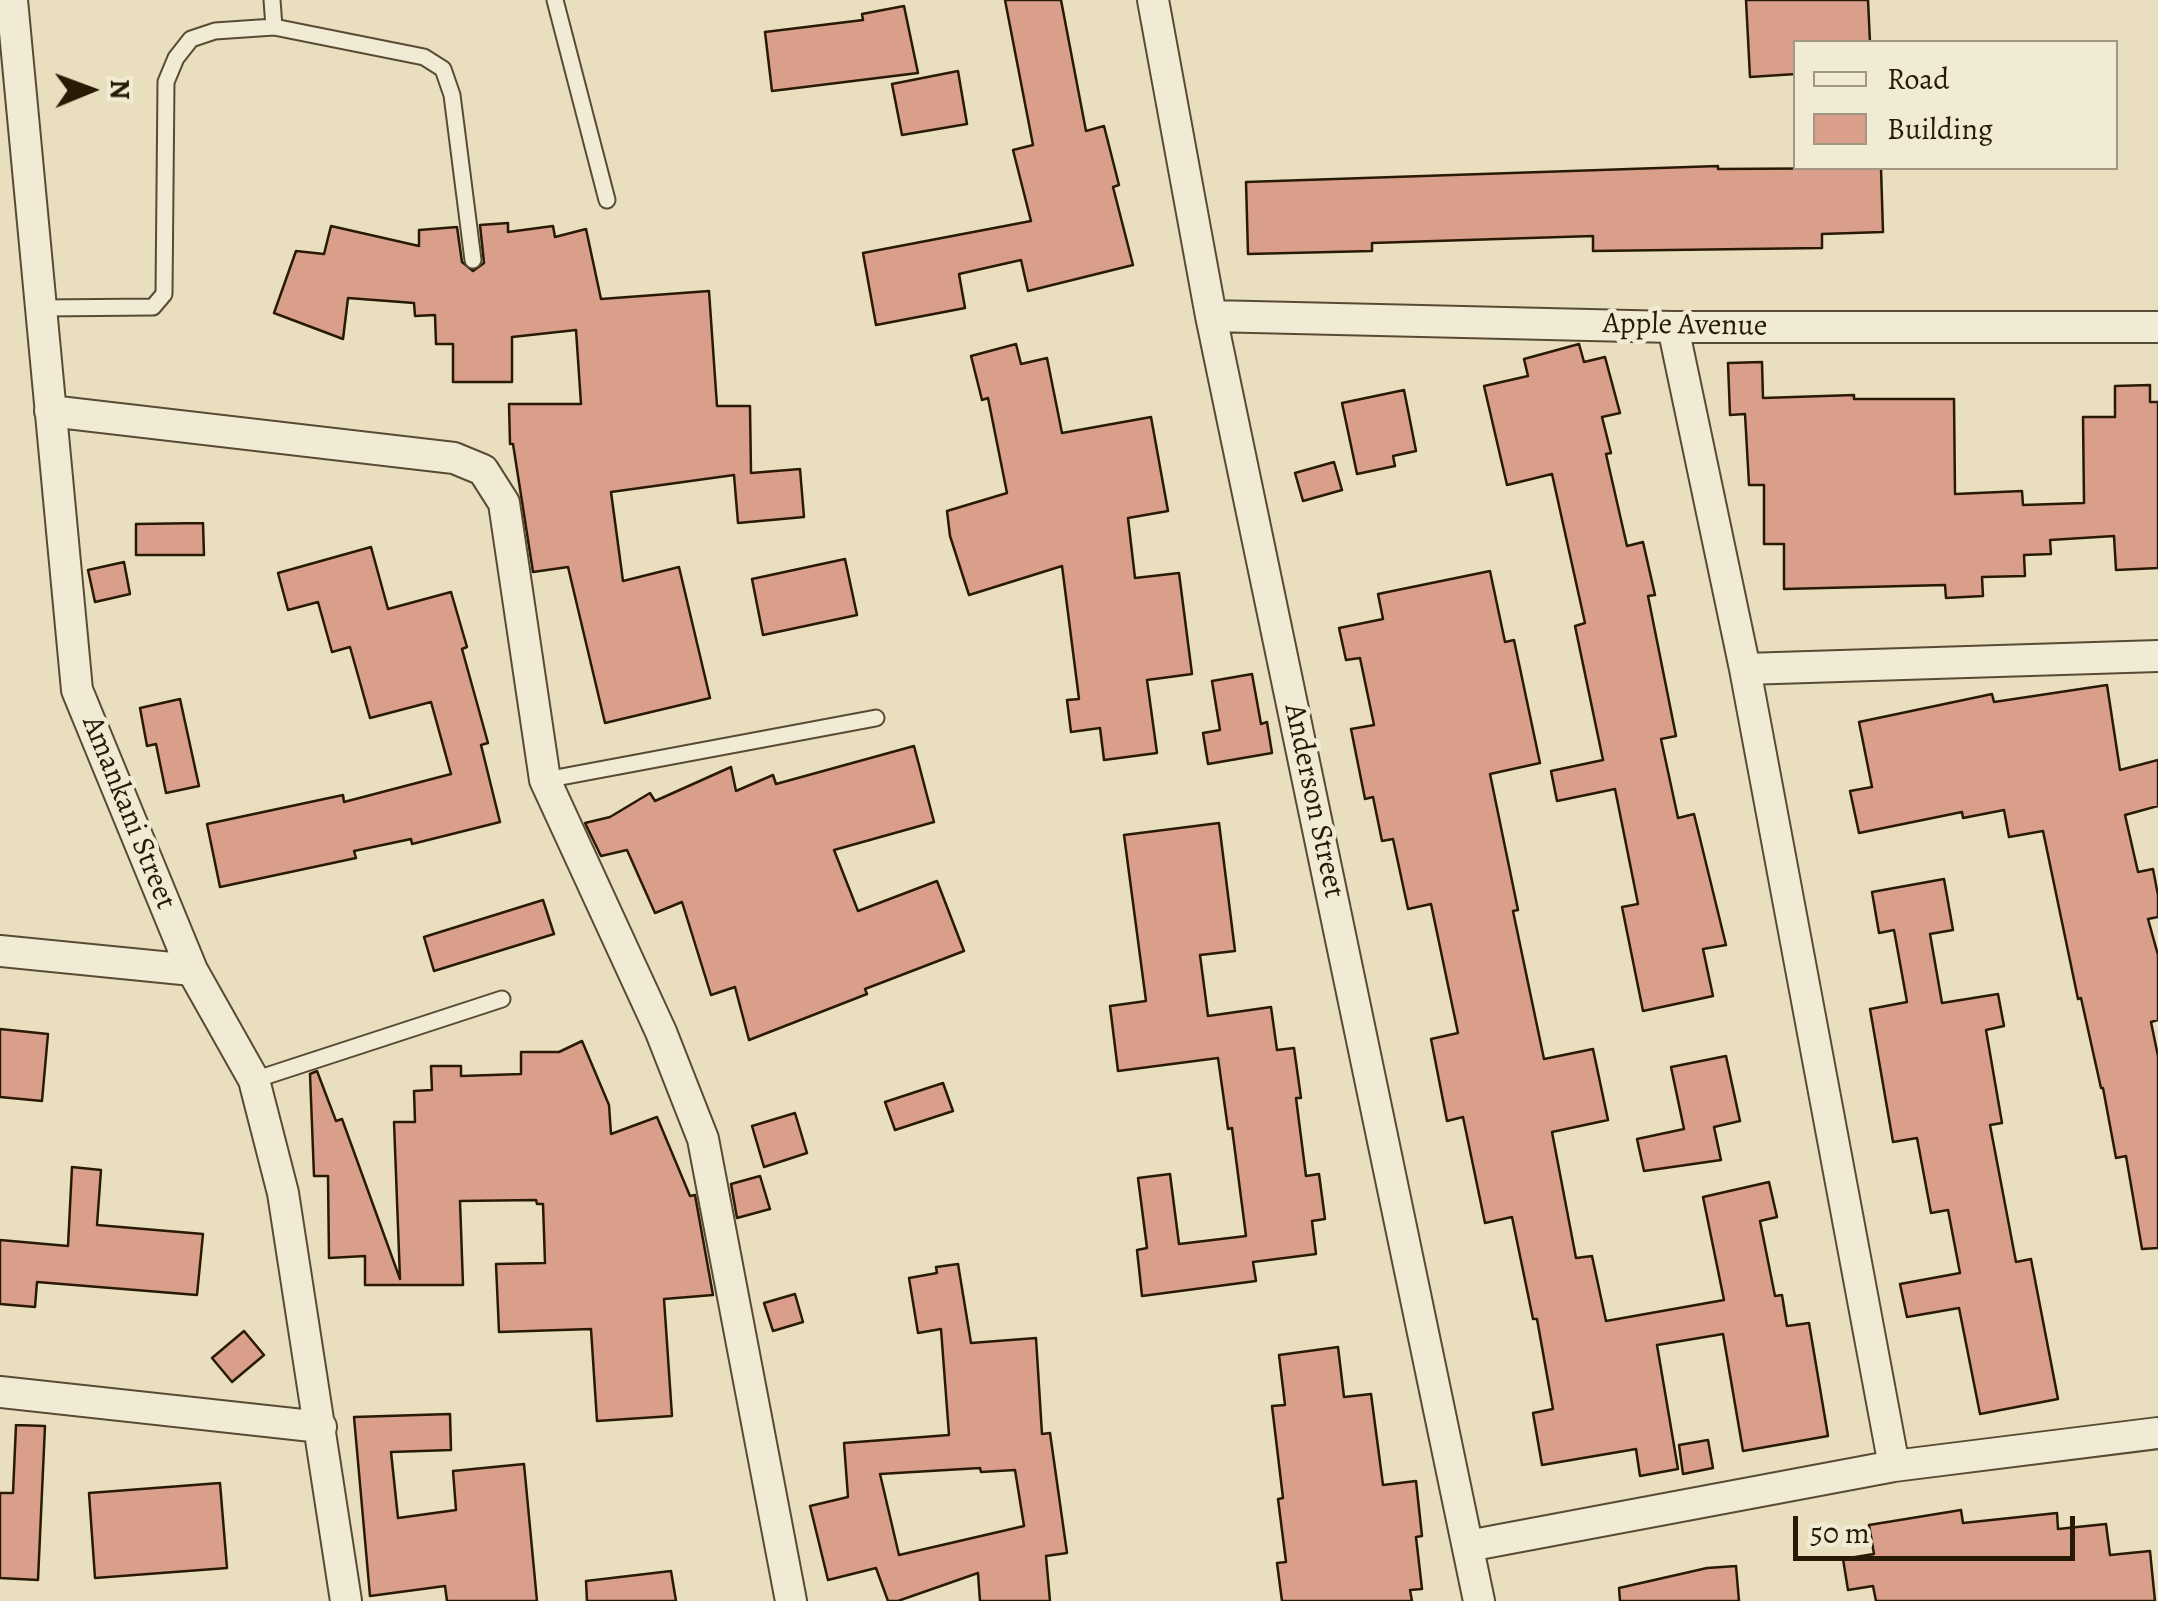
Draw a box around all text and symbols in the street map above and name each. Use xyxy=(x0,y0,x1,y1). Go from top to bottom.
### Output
north arrow xyxy=(40,40,140,140)
legend xyxy=(1793,40,2118,170)
text: Road xyxy=(1887,59,1949,99)
text: N xyxy=(101,79,139,100)
text: Building xyxy=(1887,109,1993,149)
street label: Apple Avenue xyxy=(1602,307,1768,345)
street label: Anderson Street xyxy=(1275,701,1351,901)
street label: Amankani Street xyxy=(73,711,183,915)
scale bar xyxy=(1798,1496,2080,1558)
text: 50 m xyxy=(1810,1513,1870,1553)

